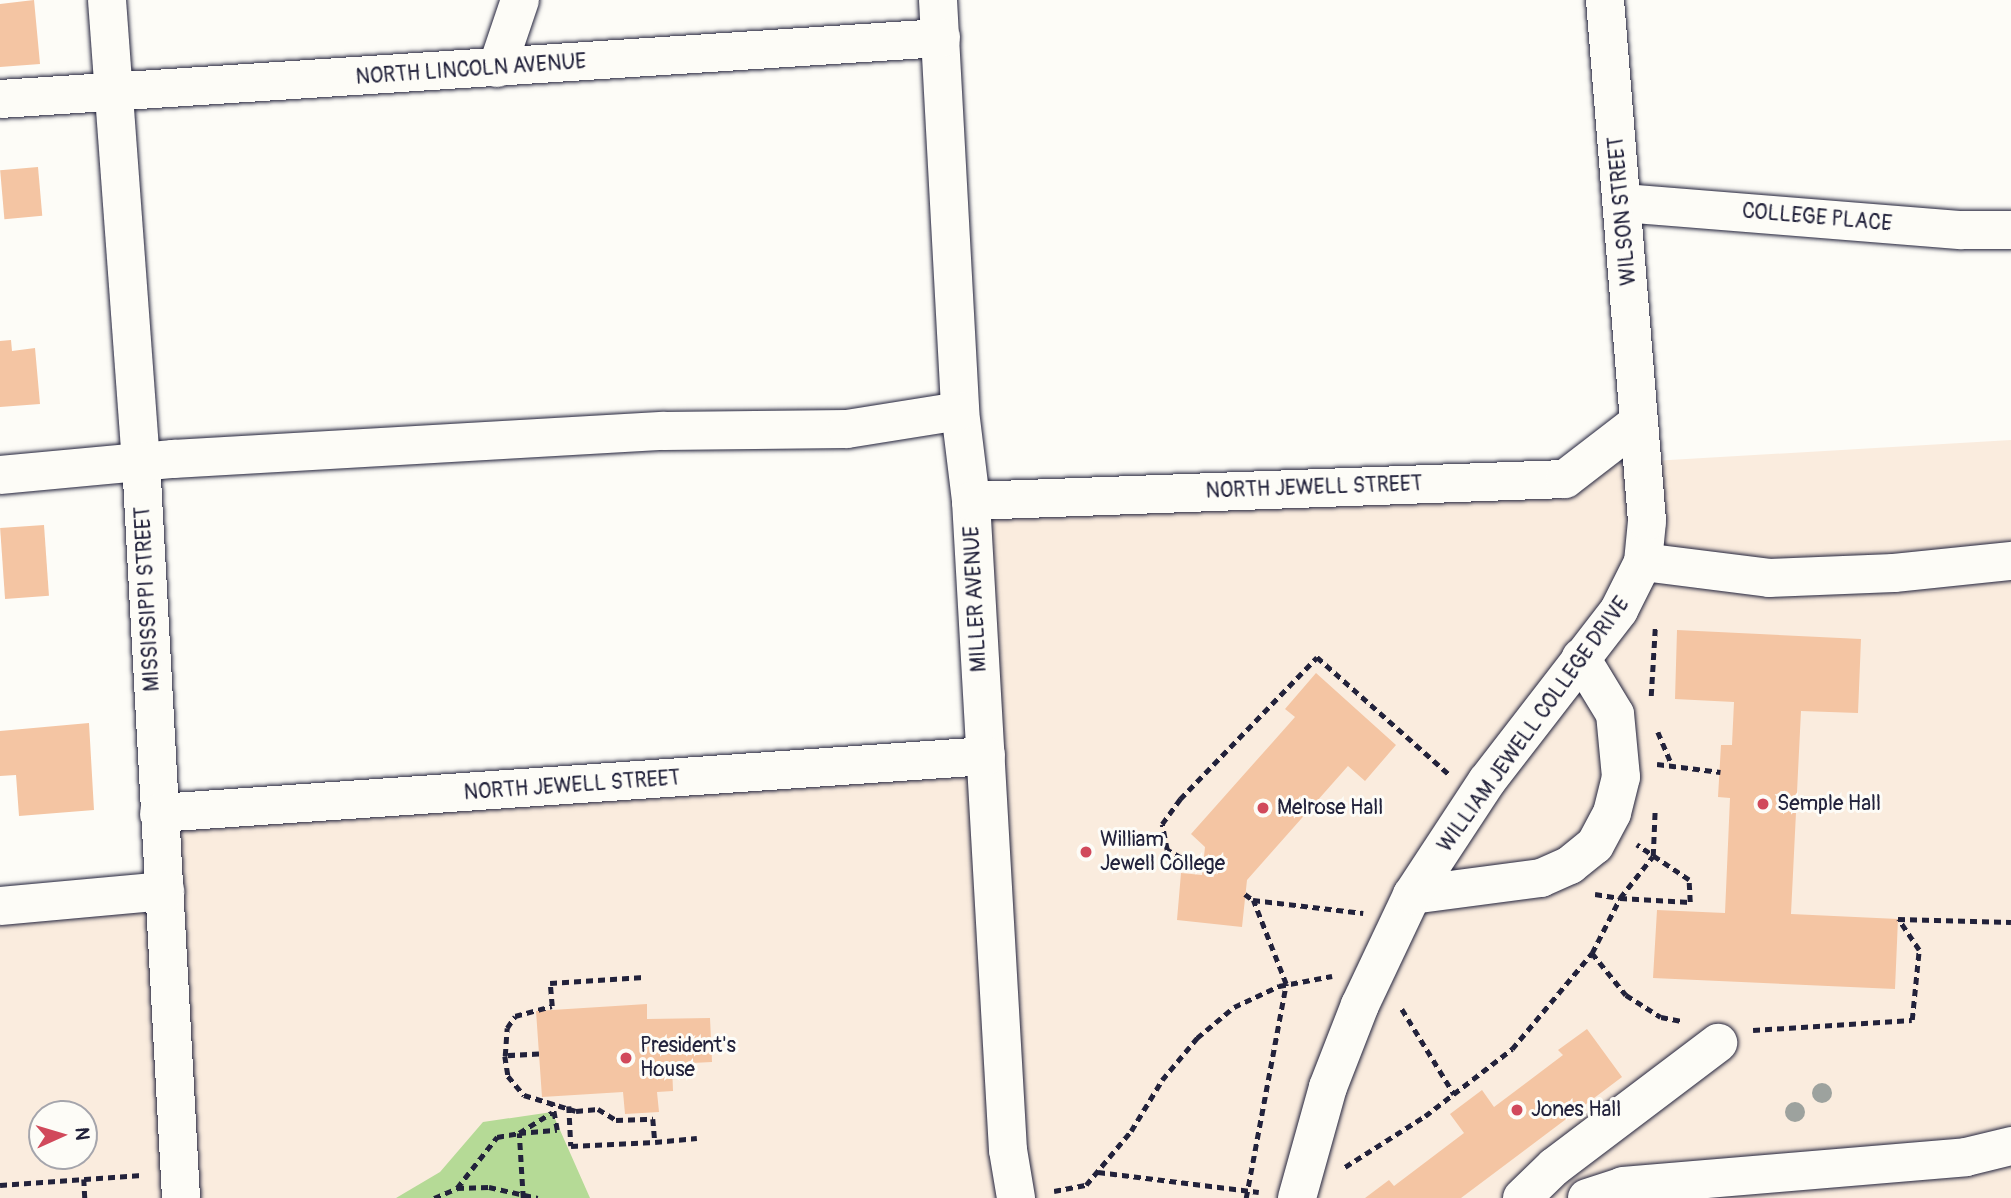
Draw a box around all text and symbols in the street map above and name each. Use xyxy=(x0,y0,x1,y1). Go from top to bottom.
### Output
street label: NORTH LINCOLN AVENUE xyxy=(355,49,587,91)
street label: WILSON STREET xyxy=(1604,135,1642,287)
street label: COLLEGE PLACE xyxy=(1741,199,1893,237)
street label: NORTH JEWELL STREET xyxy=(1205,472,1423,504)
street label: MISSISSIPPI STREET xyxy=(131,506,165,692)
street label: MILLER AVENUE xyxy=(960,525,992,673)
street label: WILLIAM JEWELL COLLEGE DRIVE xyxy=(1433,593,1635,857)
street label: NORTH JEWELL STREET xyxy=(463,766,681,806)
place label: Semple Hall xyxy=(1777,791,1881,817)
place label: Melrose Hall xyxy=(1277,795,1383,821)
marker: Semple Hall xyxy=(1755,796,1771,812)
marker: Melrose Hall xyxy=(1255,800,1271,816)
place label: William Jewell College xyxy=(1100,827,1225,877)
marker: William Jewell College xyxy=(1078,844,1094,860)
place label: President's House xyxy=(640,1033,736,1083)
marker: President's House xyxy=(618,1050,634,1066)
place label: Jones Hall xyxy=(1531,1097,1621,1123)
north arrow xyxy=(28,1100,98,1170)
marker: Jones Hall xyxy=(1509,1102,1525,1118)
text: N xyxy=(70,1126,94,1141)

